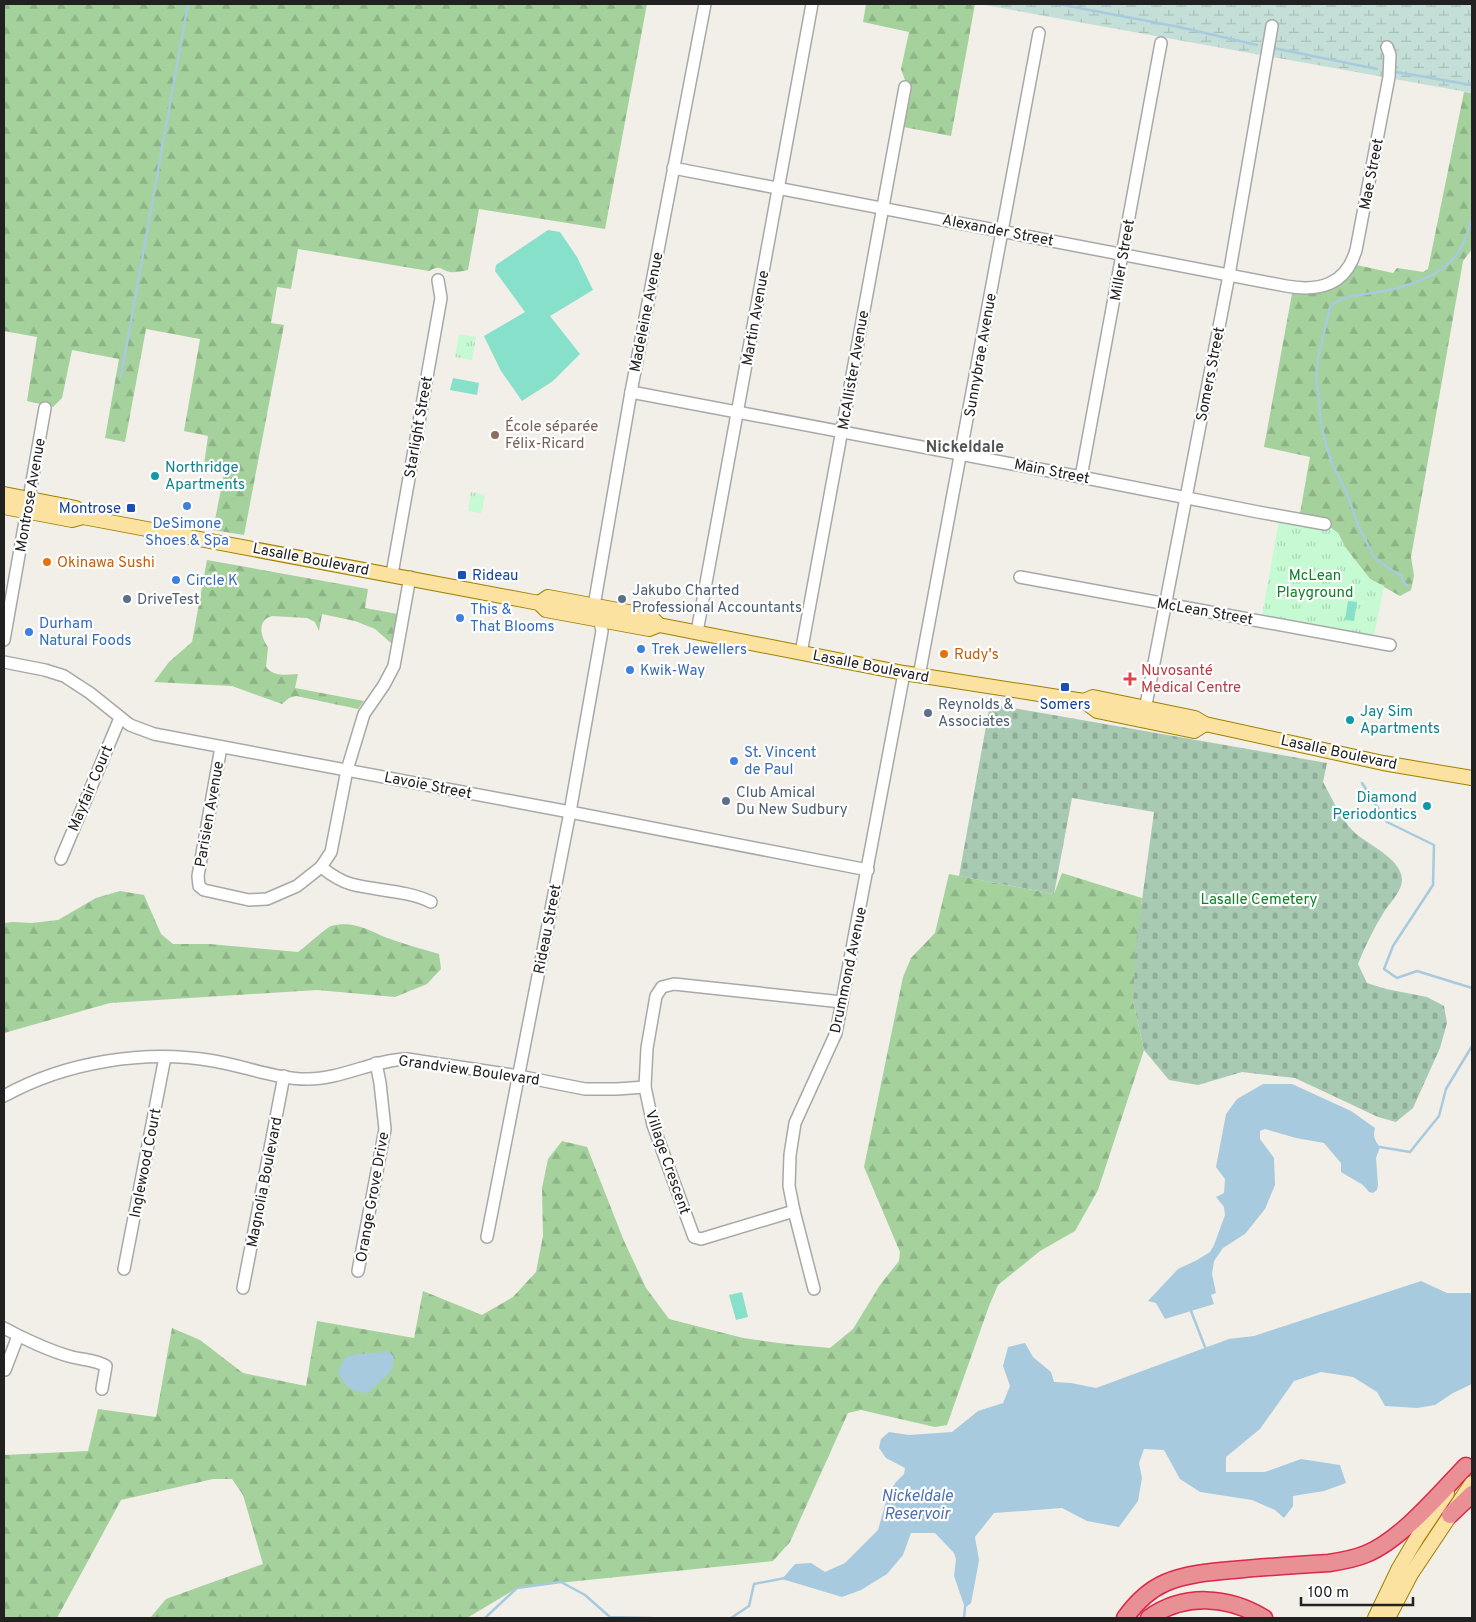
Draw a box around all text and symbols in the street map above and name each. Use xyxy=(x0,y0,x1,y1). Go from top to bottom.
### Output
street label: Mae Street xyxy=(1356,137,1389,212)
street label: Alexander Street xyxy=(940,211,1055,252)
street label: Miller Street xyxy=(1107,218,1140,303)
street label: Madeleine Avenue xyxy=(627,251,668,374)
street label: Martin Avenue xyxy=(739,269,774,367)
street label: Sunnybrae Avenue xyxy=(961,292,1002,419)
street label: McAllister Avenue xyxy=(835,309,874,431)
street label: Somers Street xyxy=(1193,326,1230,423)
street label: Starlight Street xyxy=(401,375,438,480)
place label: École séparée Félix-Ricard xyxy=(505,417,598,454)
marker: École séparée Félix-Ricard xyxy=(489,429,501,441)
street label: Montrose Avenue xyxy=(12,437,51,554)
district label: Nickeldale xyxy=(926,438,1004,458)
street label: Main Street xyxy=(1012,456,1091,489)
place label: Northridge Apartments xyxy=(165,459,245,495)
marker: Northridge Apartments xyxy=(149,470,161,482)
place label: Montrose xyxy=(59,500,121,519)
marker: DeSimone Shoes & Spa xyxy=(181,500,193,512)
marker: Montrose xyxy=(125,502,137,514)
place label: DeSimone Shoes & Spa xyxy=(145,515,229,551)
street label: Lasalle Boulevard xyxy=(251,540,371,581)
place label: Okinawa Sushi xyxy=(57,554,155,573)
marker: Okinawa Sushi xyxy=(41,556,53,568)
place label: Rideau xyxy=(472,567,519,586)
park label: McLean Playground xyxy=(1276,567,1354,603)
marker: Rideau xyxy=(456,569,468,581)
place label: Circle K xyxy=(186,572,238,591)
marker: Circle K xyxy=(170,574,182,586)
place label: Jakubo Charted Professional Accountants xyxy=(632,582,802,618)
place label: DriveTest xyxy=(137,591,199,610)
marker: DriveTest xyxy=(121,593,133,605)
marker: Jakubo Charted Professional Accountants xyxy=(616,593,628,605)
street label: McLean Street xyxy=(1155,595,1254,630)
place label: This & That Blooms xyxy=(470,601,555,637)
marker: This & That Blooms xyxy=(454,612,466,624)
place label: Durham Natural Foods xyxy=(39,615,131,651)
marker: Durham Natural Foods xyxy=(23,626,35,638)
place label: Trek Jewellers xyxy=(651,641,747,660)
marker: Trek Jewellers xyxy=(635,643,647,655)
place label: Rudy's xyxy=(954,646,999,665)
street label: Lasalle Boulevard xyxy=(811,647,931,688)
marker: Rudy's xyxy=(938,648,950,660)
place label: Kwik-Way xyxy=(640,662,705,681)
place label: Nuvosanté Medical Centre xyxy=(1141,662,1241,698)
marker: Kwik-Way xyxy=(624,664,636,676)
marker: Nuvosanté Medical Centre xyxy=(1123,672,1137,686)
marker: Somers xyxy=(1059,681,1071,693)
place label: Reynolds & Associates xyxy=(938,696,1014,732)
place label: Somers xyxy=(1040,696,1090,715)
place label: Jay Sim Apartments xyxy=(1360,703,1440,739)
marker: Reynolds & Associates xyxy=(922,707,934,719)
marker: Jay Sim Apartments xyxy=(1344,714,1356,726)
street label: Lasalle Boulevard xyxy=(1279,732,1399,775)
street label: Mayfair Court xyxy=(65,743,118,835)
place label: St. Vincent de Paul xyxy=(744,744,817,780)
marker: St. Vincent de Paul xyxy=(728,755,740,767)
street label: Parisien Avenue xyxy=(192,760,229,869)
street label: Lavoie Street xyxy=(382,769,473,804)
place label: Club Amical Du New Sudbury xyxy=(736,784,848,820)
place label: Diamond Periodontics xyxy=(1333,789,1417,825)
marker: Club Amical Du New Sudbury xyxy=(720,795,732,807)
marker: Diamond Periodontics xyxy=(1421,800,1433,812)
street label: Rideau Street xyxy=(530,883,567,976)
park label: Lasalle Cemetery xyxy=(1201,891,1318,910)
street label: Drummond Avenue xyxy=(827,905,872,1035)
street label: Grandview Boulevard xyxy=(397,1052,541,1091)
street label: Inglewood Court xyxy=(127,1107,166,1220)
street label: Village Crescent xyxy=(640,1108,693,1217)
street label: Magnolia Boulevard xyxy=(244,1116,287,1249)
street label: Orange Grove Drive xyxy=(353,1131,394,1264)
water label: Nickeldale Reservoir xyxy=(881,1487,954,1525)
scale bar xyxy=(1301,1574,1414,1606)
text: 100 m xyxy=(1308,1584,1349,1603)

